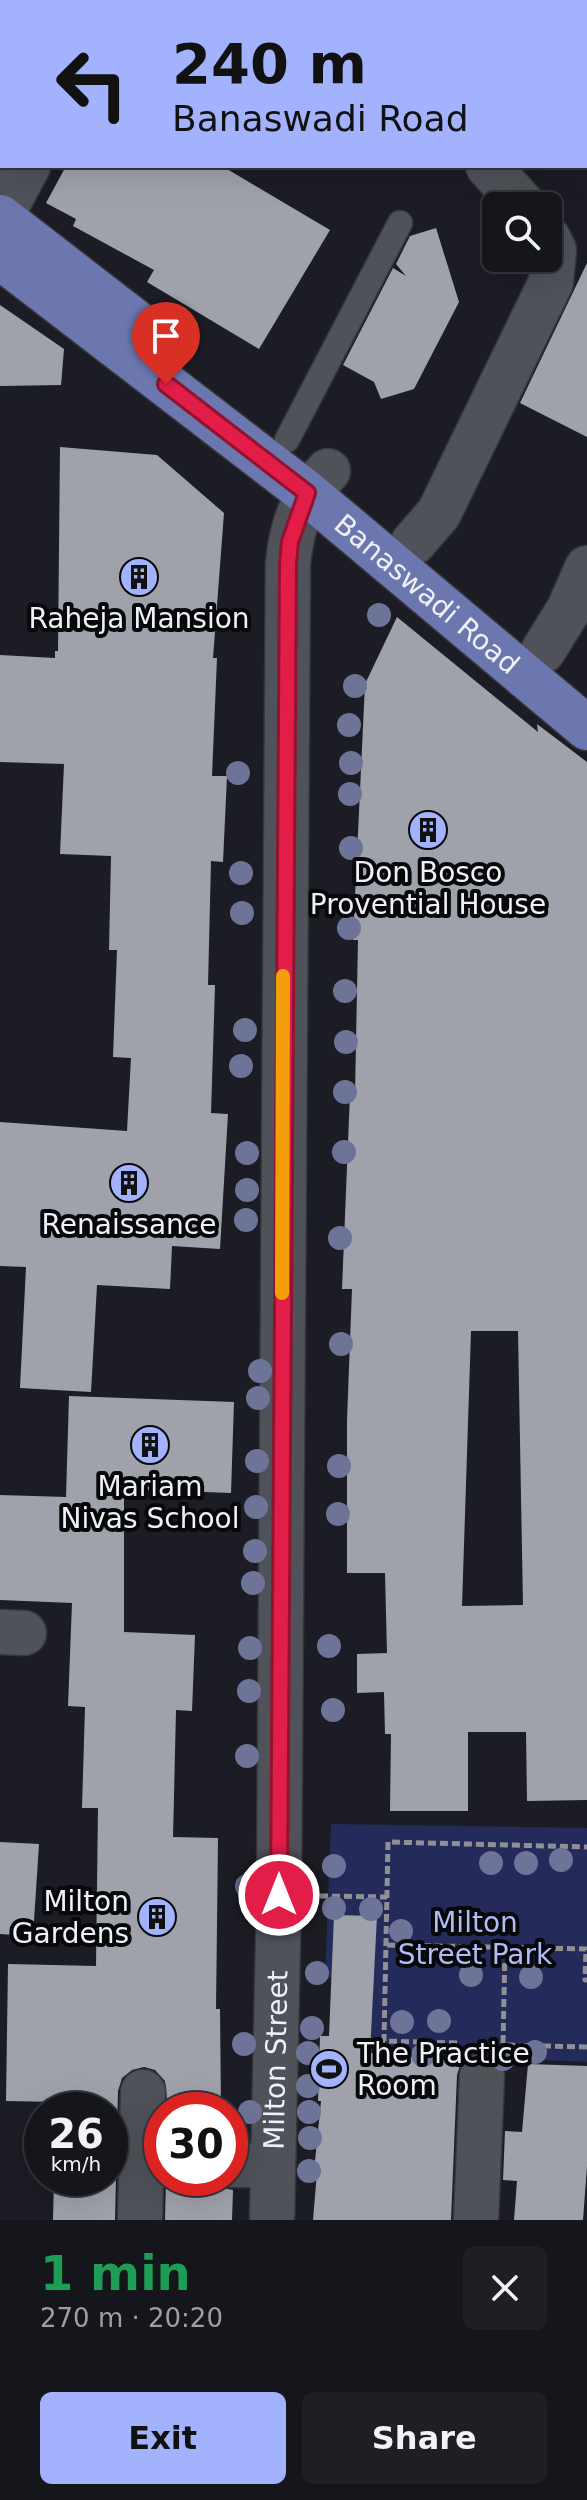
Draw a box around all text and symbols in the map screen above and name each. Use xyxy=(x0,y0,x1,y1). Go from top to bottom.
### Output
text: 240 m xyxy=(172,31,367,96)
icon: left xyxy=(40,32,144,136)
text: Banaswadi Road xyxy=(172,98,469,139)
map controls xyxy=(482,192,562,272)
button: search xyxy=(482,192,562,272)
pin xyxy=(132,302,200,384)
icon: arrive xyxy=(144,314,188,358)
street label: Banaswadi Road xyxy=(328,507,526,681)
building icon: Raheja Mansion xyxy=(118,556,160,598)
place label: Raheja Mansion xyxy=(28,602,250,635)
building icon: Don Bosco Provential House xyxy=(407,809,449,851)
place label: Don Bosco Provential House xyxy=(310,856,546,921)
building icon: Renaissance xyxy=(108,1162,150,1204)
place label: Renaissance xyxy=(42,1208,216,1241)
building icon: Mariam Nivas School xyxy=(129,1424,171,1466)
place label: Mariam Nivas School xyxy=(61,1470,239,1535)
position arrow xyxy=(237,1853,321,1937)
place label: Milton Gardens xyxy=(12,1885,129,1950)
building icon: Milton Gardens xyxy=(136,1896,178,1938)
park label: Milton Street Park xyxy=(398,1906,553,1971)
street label: Milton Street xyxy=(258,1970,294,2150)
place label: The Practice Room xyxy=(356,2037,530,2102)
sports icon: The Practice Room xyxy=(308,2048,350,2090)
speed limit sign: 30 xyxy=(144,2092,248,2196)
text: 26 xyxy=(48,2111,104,2157)
text: km/h xyxy=(51,2152,101,2176)
text: 1 min xyxy=(40,2245,191,2301)
button: close xyxy=(463,2246,547,2330)
text: 270 m · 20:20 xyxy=(40,2303,223,2333)
button: Exit xyxy=(40,2392,286,2484)
button: Share xyxy=(302,2392,547,2484)

